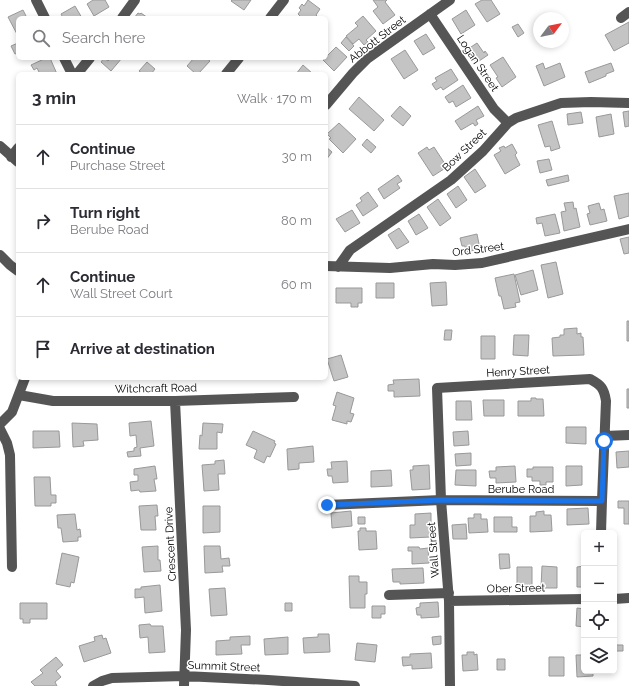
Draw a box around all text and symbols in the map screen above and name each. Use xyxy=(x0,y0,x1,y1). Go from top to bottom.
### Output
north arrow xyxy=(533,12,569,48)
street label: Abbott Street xyxy=(346,13,408,65)
search box xyxy=(16,16,328,60)
icon: search xyxy=(30,27,52,49)
text: Search here xyxy=(62,29,145,47)
street label: Logan Street xyxy=(454,33,501,94)
text: 3 min xyxy=(32,88,76,108)
text: Walk · 170 m xyxy=(237,91,312,106)
street label: Bow Street xyxy=(440,126,489,174)
text: Continue xyxy=(70,140,135,158)
icon: ahead xyxy=(32,146,54,168)
text: 30 m xyxy=(282,149,312,164)
text: Purchase Street xyxy=(70,158,165,173)
text: Turn right xyxy=(70,204,140,222)
icon: right xyxy=(32,210,54,232)
text: 80 m xyxy=(281,213,312,228)
text: Berube Road xyxy=(70,222,149,237)
street label: Ord Street xyxy=(451,240,505,259)
text: Continue xyxy=(70,268,135,286)
icon: ahead xyxy=(32,274,54,296)
text: 60 m xyxy=(281,277,312,292)
text: Wall Street Court xyxy=(70,286,173,301)
icon: arrive xyxy=(32,338,54,360)
text: Arrive at destination xyxy=(70,340,215,358)
street label: Henry Street xyxy=(486,363,550,380)
street label: Witchcraft Road xyxy=(115,381,197,396)
route start xyxy=(595,432,613,450)
street label: Berube Road xyxy=(488,483,554,496)
route end xyxy=(318,496,336,514)
street label: Crescent Drive xyxy=(162,506,179,582)
street label: Wall Street xyxy=(425,521,442,578)
map controls xyxy=(581,530,617,674)
button: + xyxy=(581,530,617,566)
button: − xyxy=(581,566,617,602)
street label: Ober Street xyxy=(487,581,546,596)
button: locate xyxy=(581,602,617,638)
button: layers xyxy=(581,638,617,674)
street label: Summit Street xyxy=(187,659,261,674)

